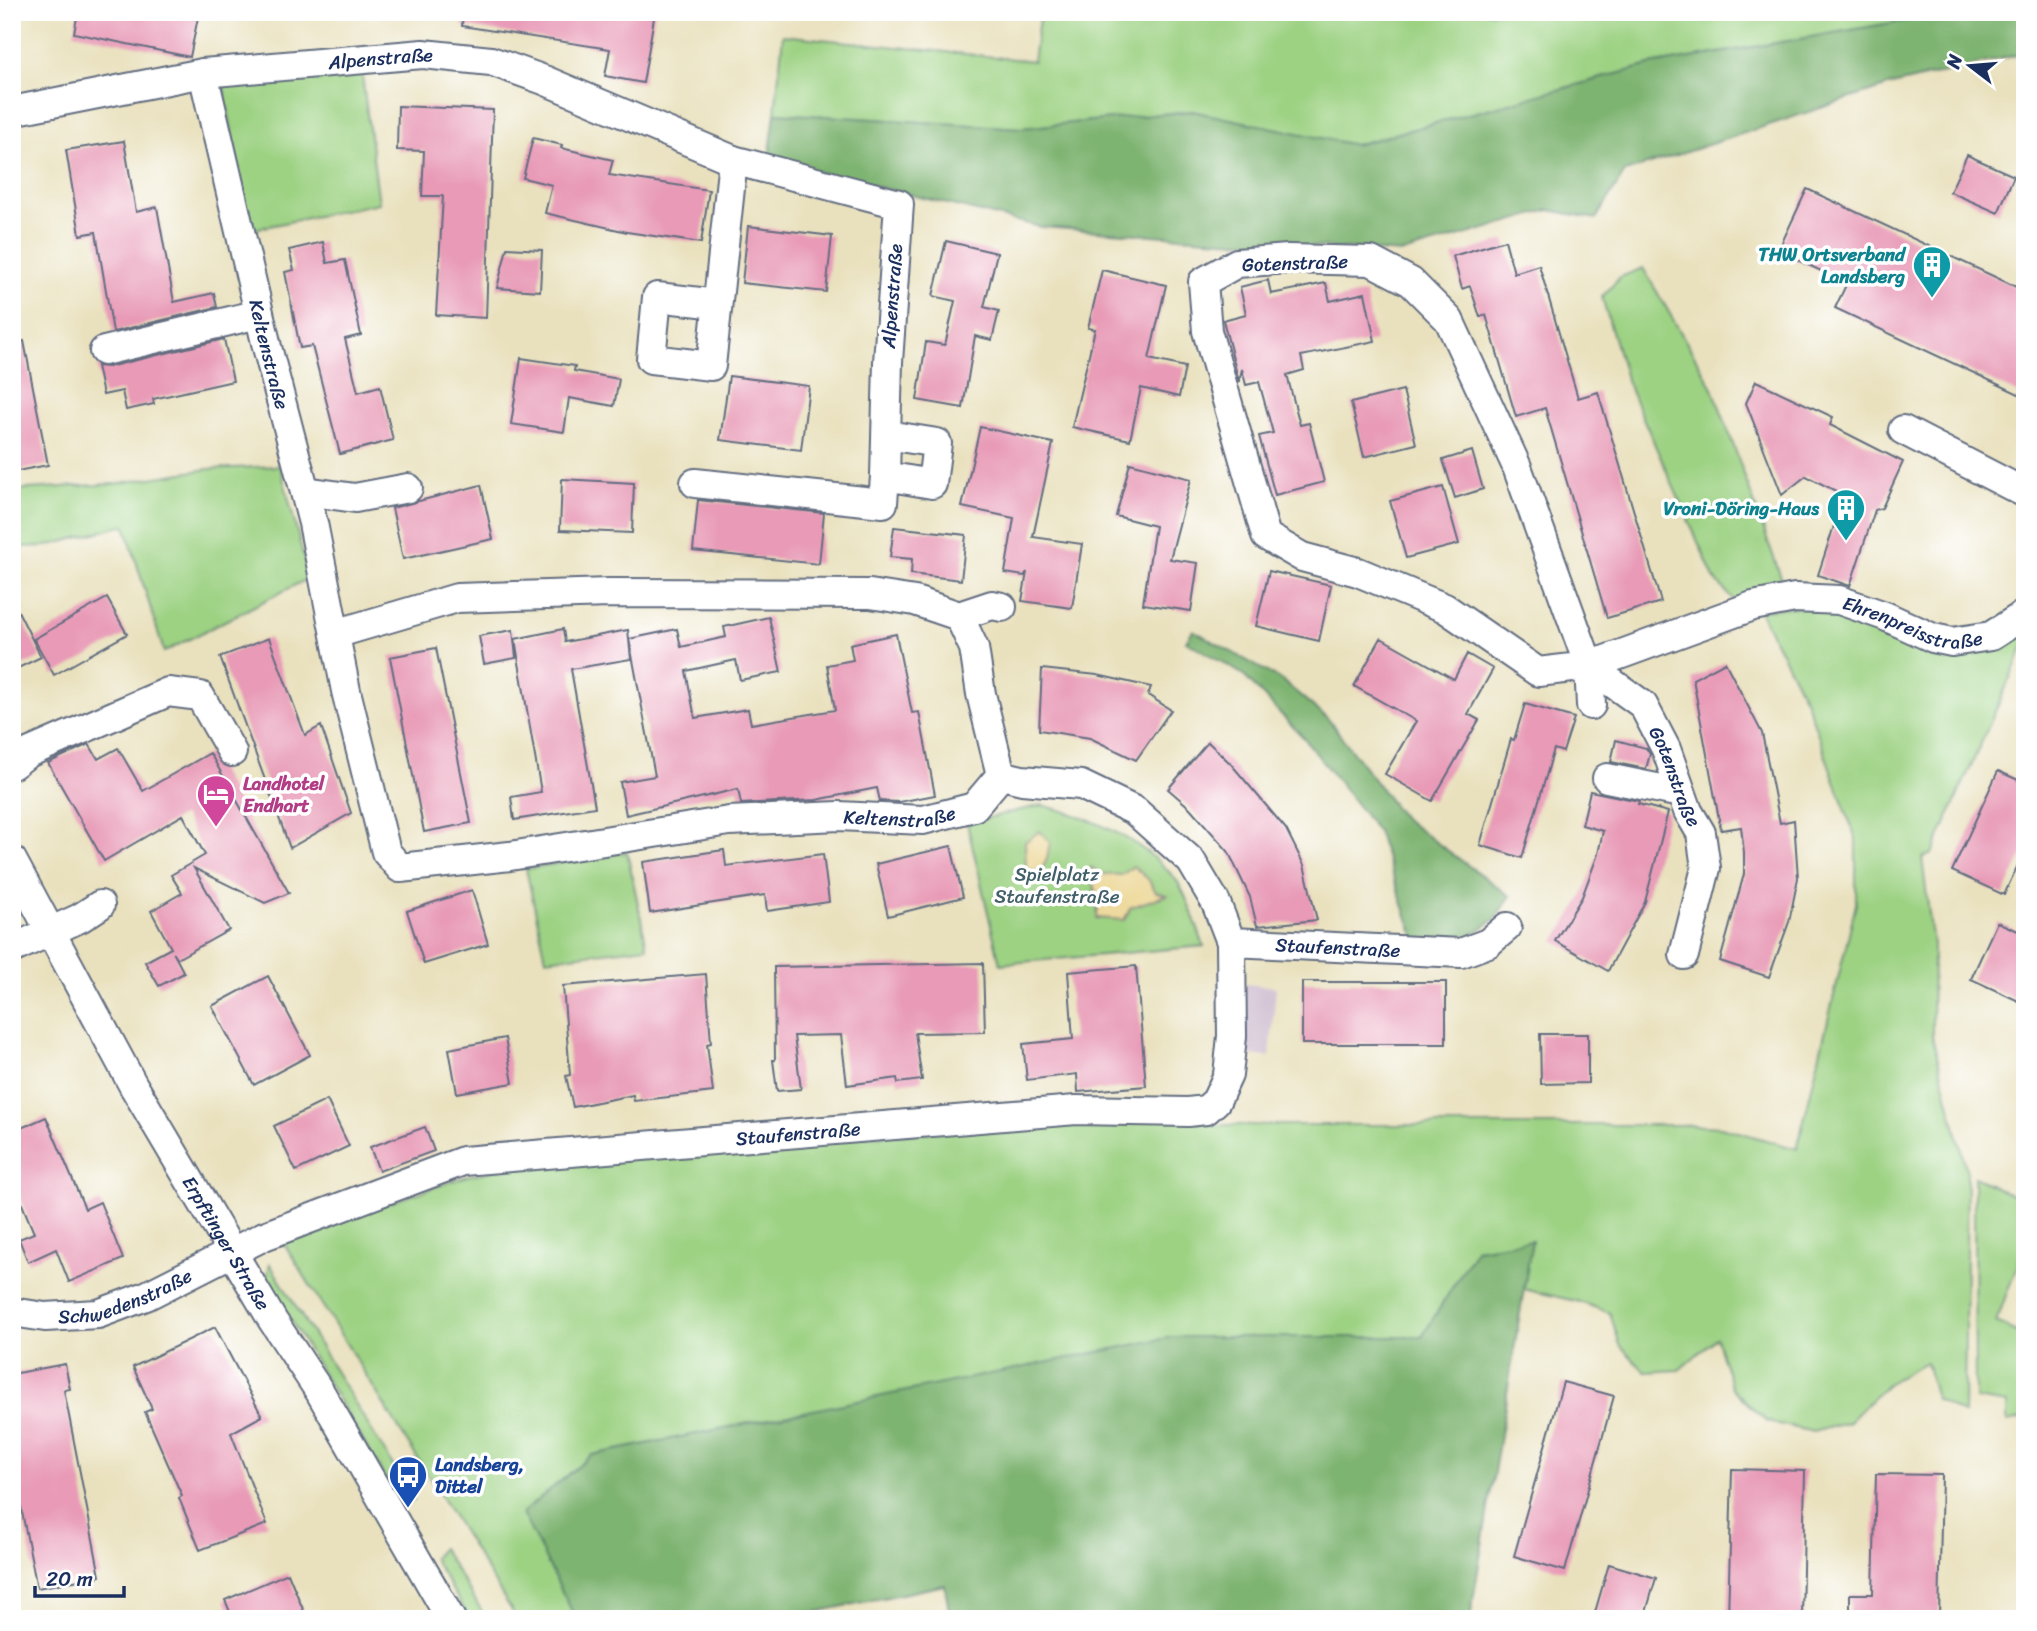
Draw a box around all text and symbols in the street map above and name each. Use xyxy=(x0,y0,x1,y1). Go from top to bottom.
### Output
north arrow xyxy=(1936,32,2006,102)
street label: Alpenstraße xyxy=(326,38,434,79)
text: N xyxy=(1936,50,1972,73)
place label: THW Ortsverband Landsberg xyxy=(1758,238,1907,293)
street label: Alpenstraße xyxy=(872,243,912,350)
building icon: THW Ortsverband Landsberg xyxy=(1911,244,1953,299)
street label: Gotenstraße xyxy=(1241,245,1349,281)
street label: Keltenstraße xyxy=(240,296,299,413)
building icon: Vroni-Döring-Haus xyxy=(1825,487,1867,542)
place label: Vroni-Döring-Haus xyxy=(1663,492,1820,525)
street label: Ehrenpreisstraße xyxy=(1838,586,1985,659)
street label: Gotenstraße xyxy=(1640,720,1710,833)
place label: Landhotel Endhart xyxy=(243,767,326,822)
hotel icon: Landhotel Endhart xyxy=(195,773,237,828)
street label: Keltenstraße xyxy=(843,796,959,837)
park label: Spielplatz Staufenstraße xyxy=(995,858,1120,913)
street label: Staufenstraße xyxy=(1275,928,1401,967)
street label: Staufenstraße xyxy=(734,1111,862,1155)
street label: Erpftinger Straße xyxy=(174,1169,280,1317)
street label: Schwedenstraße xyxy=(57,1259,198,1333)
place label: Landsberg, Dittel xyxy=(435,1448,524,1503)
bus stop icon: Landsberg, Dittel xyxy=(387,1454,429,1509)
scale bar xyxy=(35,1554,124,1598)
text: 20 m xyxy=(46,1560,93,1598)

